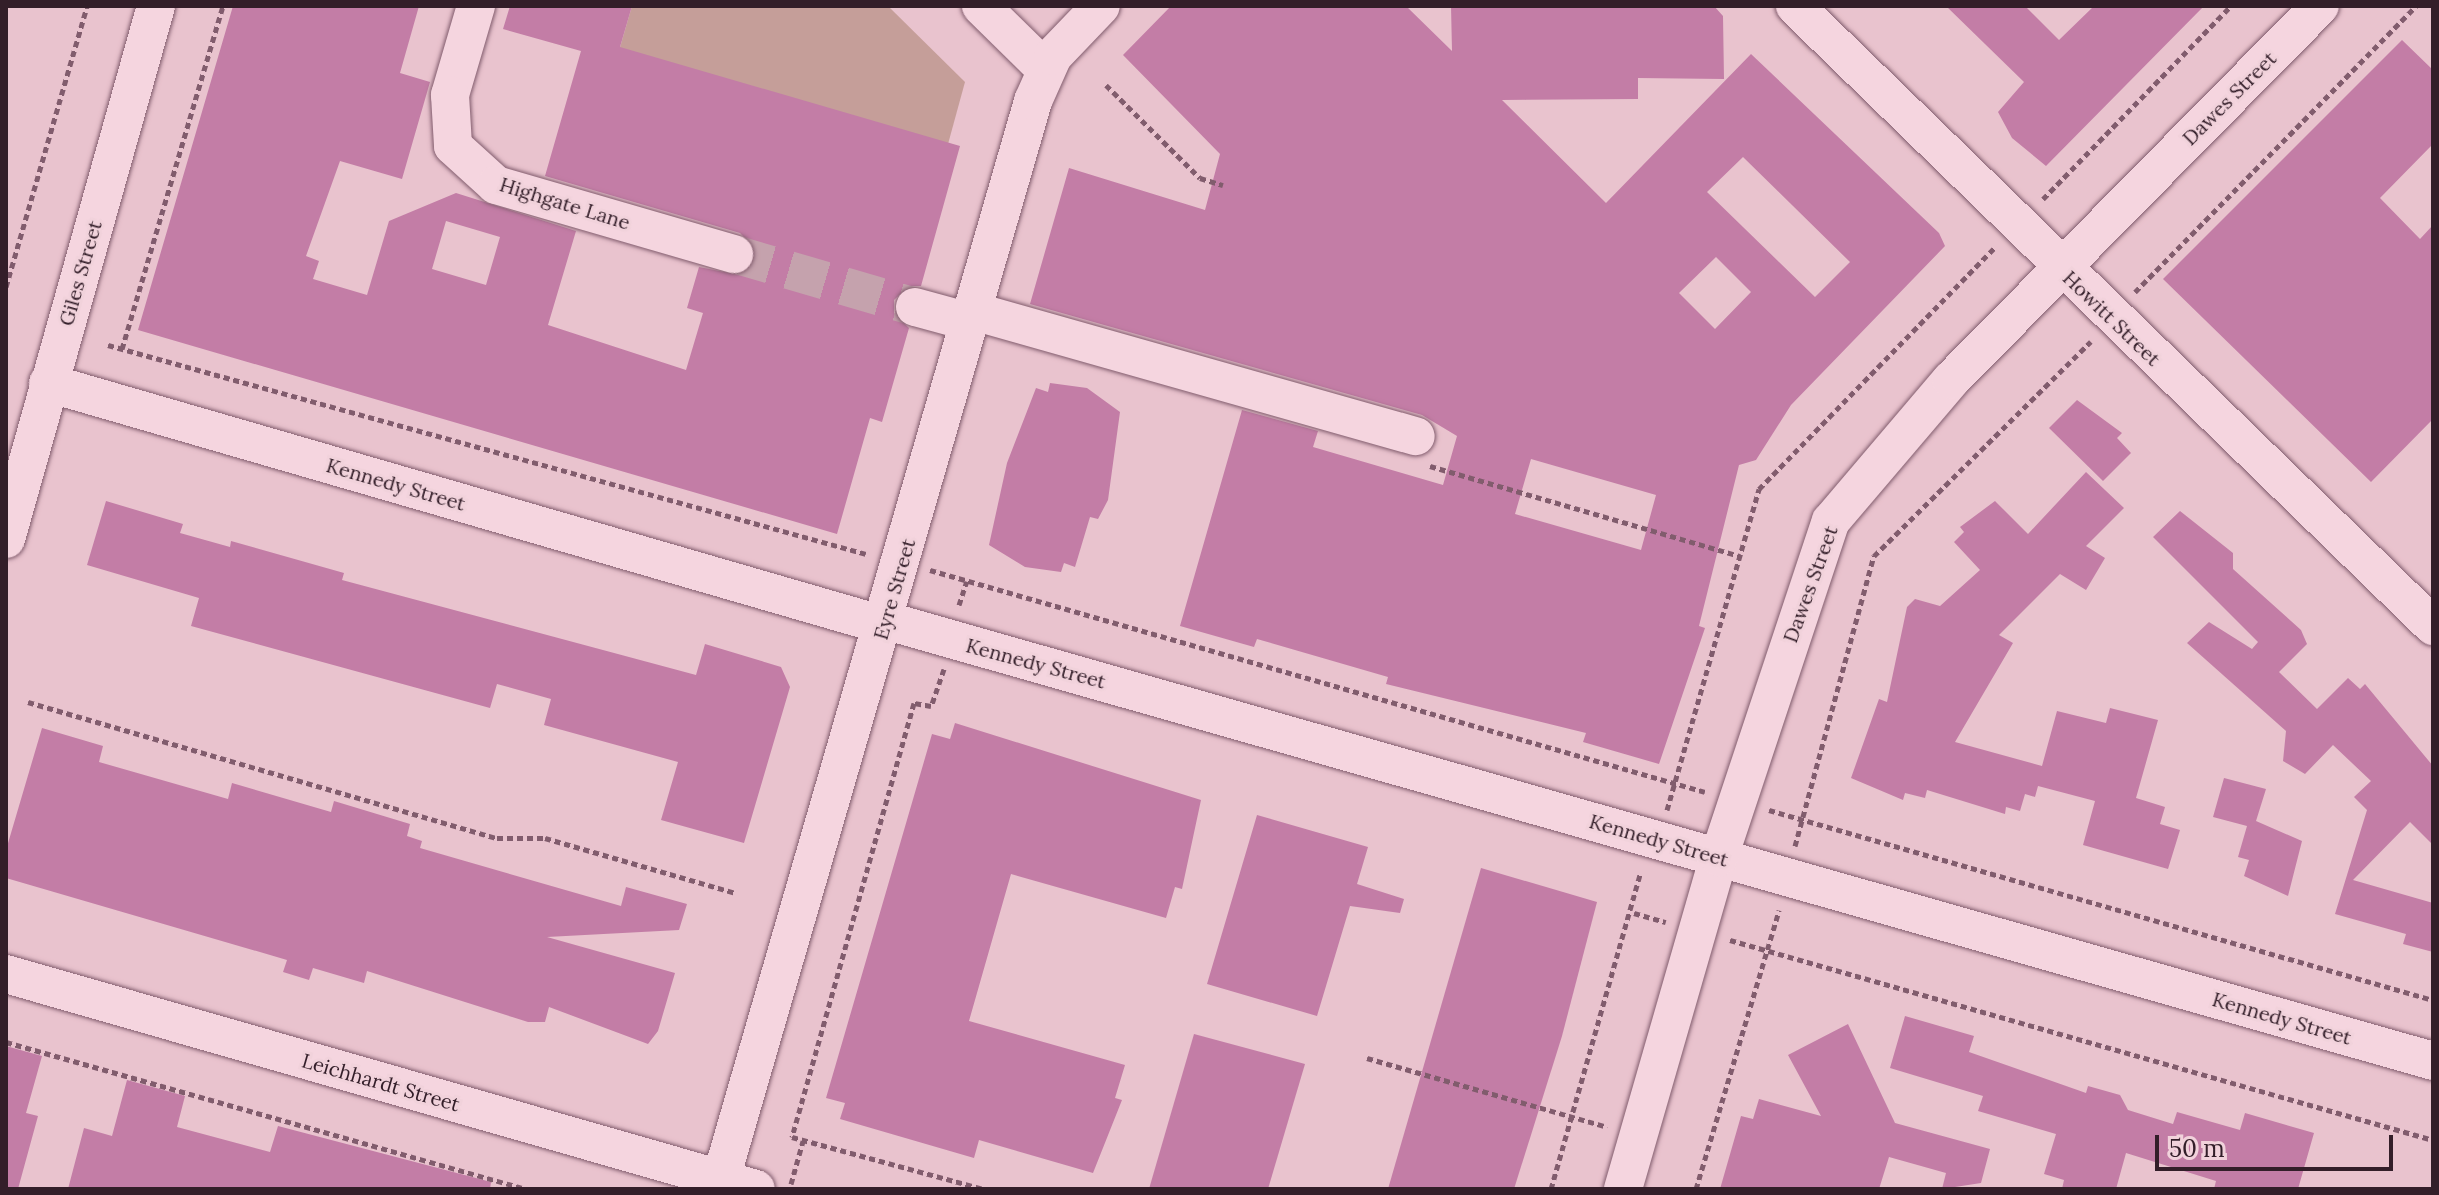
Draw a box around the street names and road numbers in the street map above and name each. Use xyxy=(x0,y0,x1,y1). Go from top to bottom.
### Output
street label: Dawes Street xyxy=(2177,46,2281,150)
street label: Highgate Lane xyxy=(497,172,633,234)
street label: Giles Street xyxy=(54,218,106,328)
street label: Howitt Street xyxy=(2058,266,2166,370)
street label: Kennedy Street xyxy=(324,453,468,515)
street label: Dawes Street xyxy=(1778,522,1842,646)
street label: Eyre Street xyxy=(868,536,920,642)
street label: Kennedy Street xyxy=(964,633,1108,693)
street label: Kennedy Street xyxy=(1587,809,1731,871)
street label: Kennedy Street xyxy=(2210,987,2354,1049)
street label: Leichhardt Street xyxy=(299,1048,463,1116)

